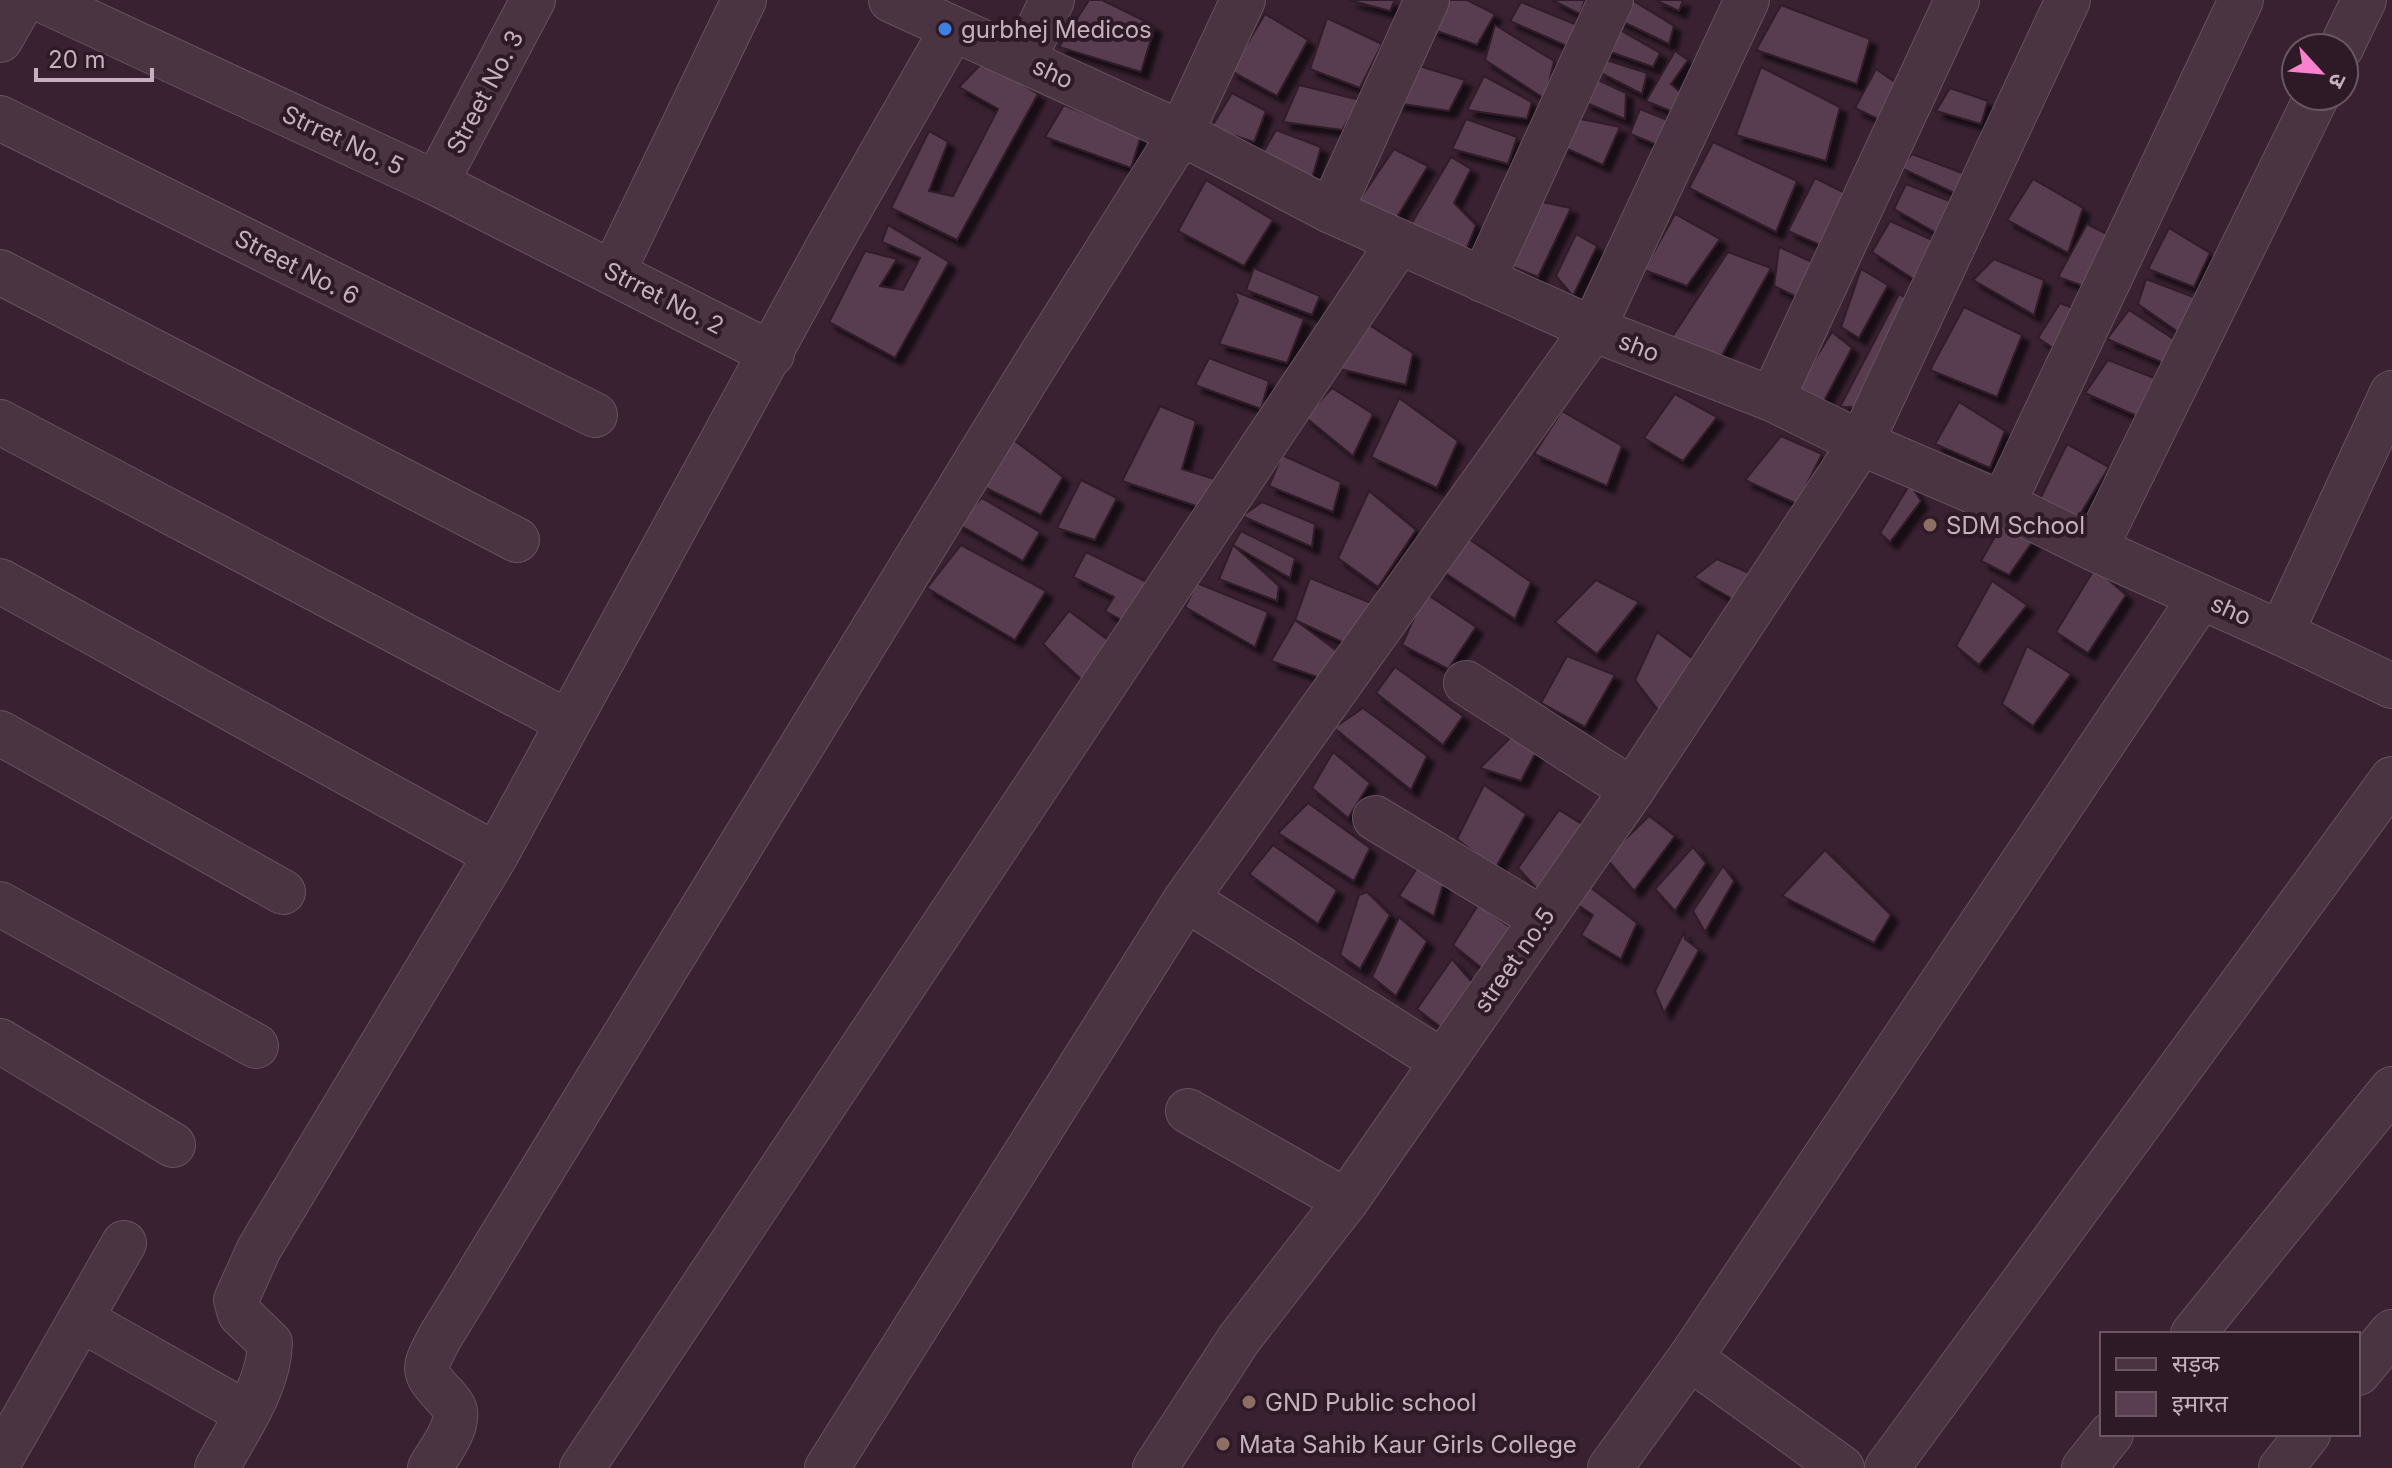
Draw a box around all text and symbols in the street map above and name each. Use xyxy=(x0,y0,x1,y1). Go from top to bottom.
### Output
place label: gurbhej Medicos xyxy=(961,15,1152,44)
marker: gurbhej Medicos xyxy=(936,20,954,38)
street label: Street No. 3 xyxy=(440,25,530,159)
scale bar xyxy=(36,32,152,82)
north arrow xyxy=(2280,32,2360,112)
text: 20 m xyxy=(48,45,106,74)
street label: sho xyxy=(1028,51,1078,95)
text: उ xyxy=(2323,69,2352,93)
street label: Strret No. 5 xyxy=(278,99,408,181)
street label: Street No. 6 xyxy=(230,223,364,311)
street label: Strret No. 2 xyxy=(599,255,729,341)
street label: sho xyxy=(1615,326,1663,368)
place label: SDM School xyxy=(1946,511,2085,540)
marker: SDM School xyxy=(1921,516,1939,534)
street label: sho xyxy=(2206,588,2256,632)
street label: street no.5 xyxy=(1467,902,1561,1018)
legend xyxy=(2100,1332,2360,1436)
text: सड़क xyxy=(2172,1349,2220,1378)
place label: GND Public school xyxy=(1265,1388,1477,1417)
text: इमारत xyxy=(2172,1389,2229,1418)
marker: GND Public school xyxy=(1240,1393,1258,1411)
place label: Mata Sahib Kaur Girls College xyxy=(1239,1430,1577,1459)
marker: Mata Sahib Kaur Girls College xyxy=(1214,1435,1232,1453)

